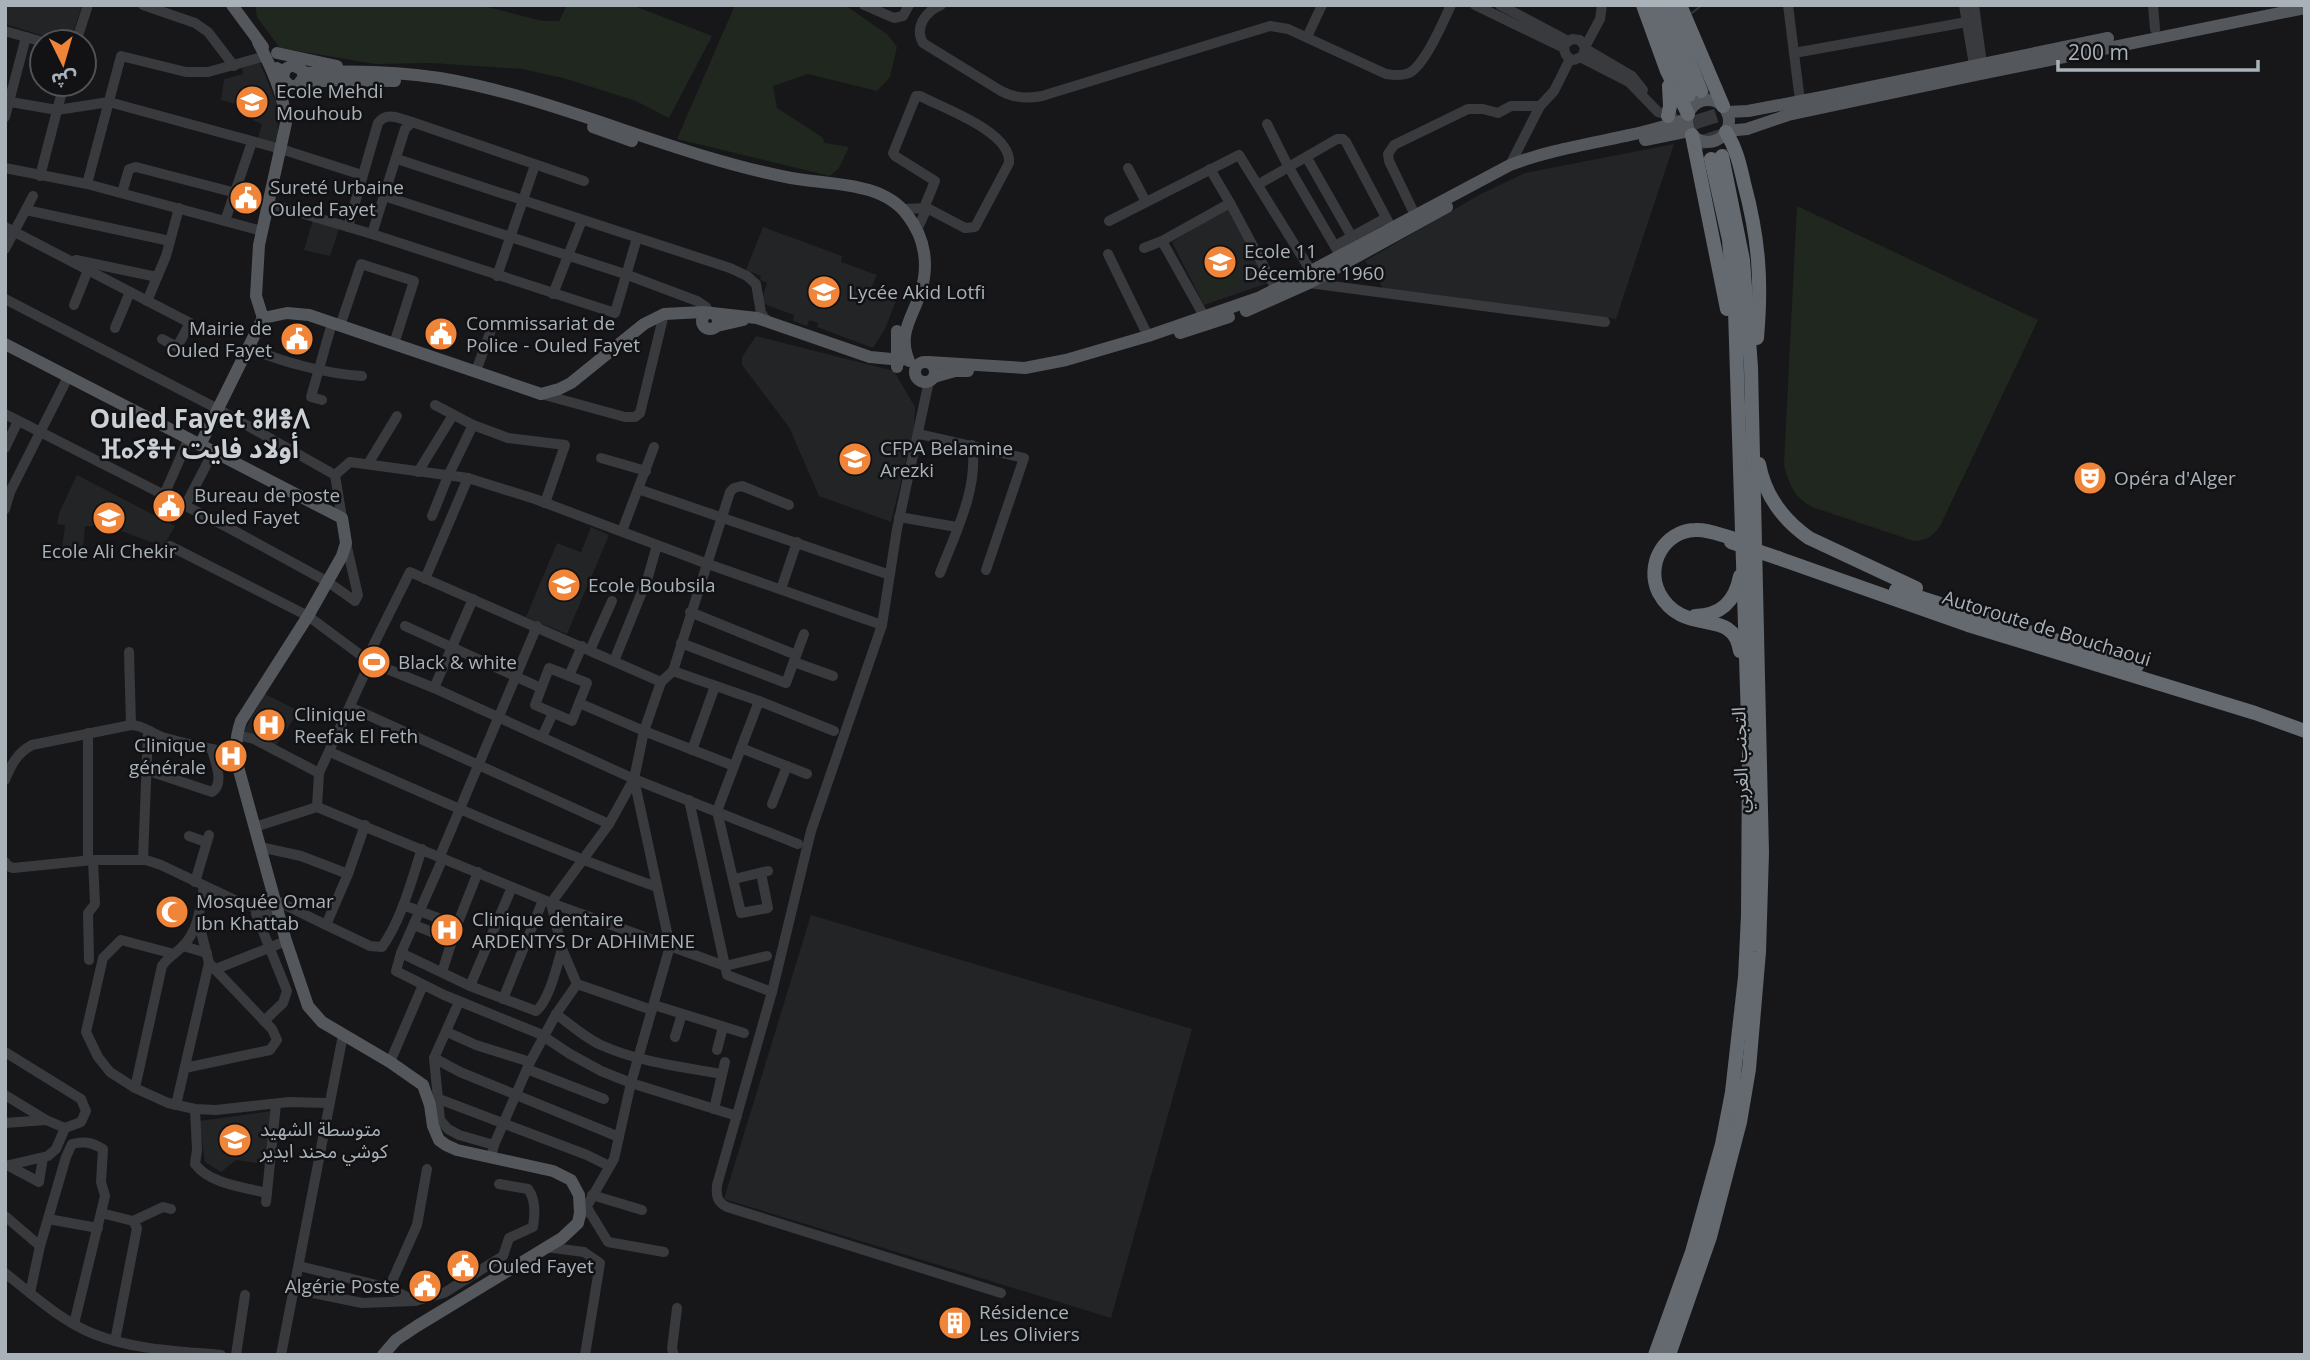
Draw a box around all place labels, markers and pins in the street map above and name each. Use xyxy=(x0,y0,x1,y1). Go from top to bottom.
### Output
place label: Ecole Mehdi Mouhoub xyxy=(276,78,383,126)
school or university icon: Ecole Mehdi Mouhoub xyxy=(233,83,271,121)
place label: Sureté Urbaine Ouled Fayet xyxy=(270,174,404,222)
public building icon: Sureté Urbaine Ouled Fayet xyxy=(227,179,265,217)
place label: Ecole 11 Décembre 1960 xyxy=(1244,238,1384,286)
school or university icon: Ecole 11 Décembre 1960 xyxy=(1201,243,1239,281)
school or university icon: Lycée Akid Lotfi xyxy=(805,273,843,311)
place label: Lycée Akid Lotfi xyxy=(848,279,985,305)
place label: Commissariat de Police - Ouled Fayet xyxy=(466,310,640,358)
place label: Mairie de Ouled Fayet xyxy=(166,315,272,363)
public building icon: Commissariat de Police - Ouled Fayet xyxy=(422,315,460,353)
public building icon: Mairie de Ouled Fayet xyxy=(278,320,316,358)
place label: CFPA Belamine Arezki xyxy=(880,435,1013,483)
school or university icon: CFPA Belamine Arezki xyxy=(836,440,874,478)
theatre icon: Opéra d'Alger xyxy=(2071,459,2109,497)
place label: Opéra d'Alger xyxy=(2114,465,2236,491)
place label: Bureau de poste Ouled Fayet xyxy=(194,482,340,530)
public building icon: Bureau de poste Ouled Fayet xyxy=(150,487,188,525)
school or university icon: Ecole Ali Chekir xyxy=(90,499,128,537)
place label: Ecole Ali Chekir xyxy=(42,538,177,564)
school or university icon: Ecole Boubsila xyxy=(545,566,583,604)
place label: Ecole Boubsila xyxy=(588,572,716,598)
sports icon: Black & white xyxy=(355,643,393,681)
place label: Black & white xyxy=(398,649,517,675)
place label: Clinique Reefak El Feth xyxy=(294,701,418,749)
hospital icon: Clinique Reefak El Feth xyxy=(250,706,288,744)
place label: Clinique générale xyxy=(129,732,206,780)
hospital icon: Clinique générale xyxy=(212,737,250,775)
place label: Mosquée Omar Ibn Khattab xyxy=(196,888,334,936)
mosque icon: Mosquée Omar Ibn Khattab xyxy=(153,893,191,931)
place label: Clinique dentaire ARDENTYS Dr ADHIMENE xyxy=(472,906,695,954)
hospital icon: Clinique dentaire ARDENTYS Dr ADHIMENE xyxy=(428,911,466,949)
place label: متوسطة الشهيد كوشي محند ايدير xyxy=(259,1116,389,1166)
school or university icon: متوسطة الشهيد كوشي محند ايدير xyxy=(216,1121,254,1159)
public building icon: Ouled Fayet xyxy=(444,1247,482,1285)
place label: Ouled Fayet xyxy=(488,1253,594,1279)
public building icon: Algérie Poste xyxy=(406,1267,444,1305)
place label: Algérie Poste xyxy=(285,1273,400,1299)
place label: Résidence Les Oliviers xyxy=(979,1299,1080,1347)
building icon: Résidence Les Oliviers xyxy=(936,1304,974,1342)

